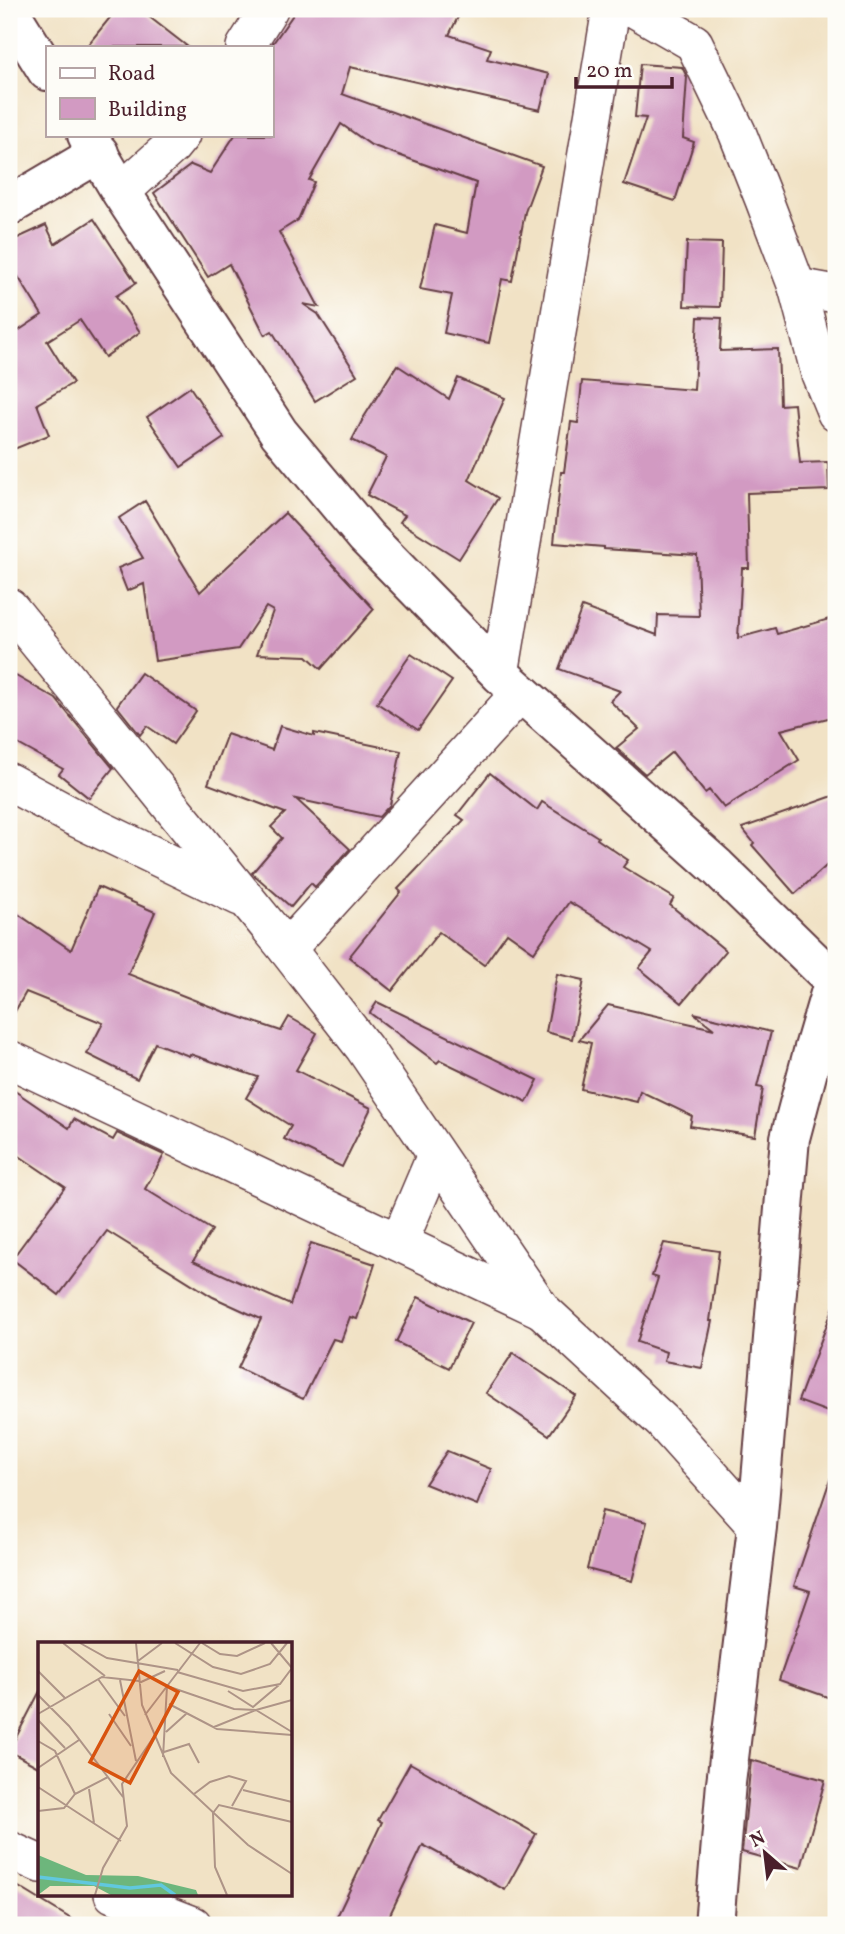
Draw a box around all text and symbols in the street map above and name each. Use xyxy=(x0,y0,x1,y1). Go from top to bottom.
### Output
legend xyxy=(46,46,273,136)
scale bar xyxy=(576,46,672,90)
text: 20 m xyxy=(586,57,632,86)
text: Road xyxy=(108,60,155,89)
text: Building xyxy=(108,96,187,125)
inset map xyxy=(38,1642,292,1896)
north arrow xyxy=(730,1818,800,1888)
text: N xyxy=(746,1825,770,1854)

